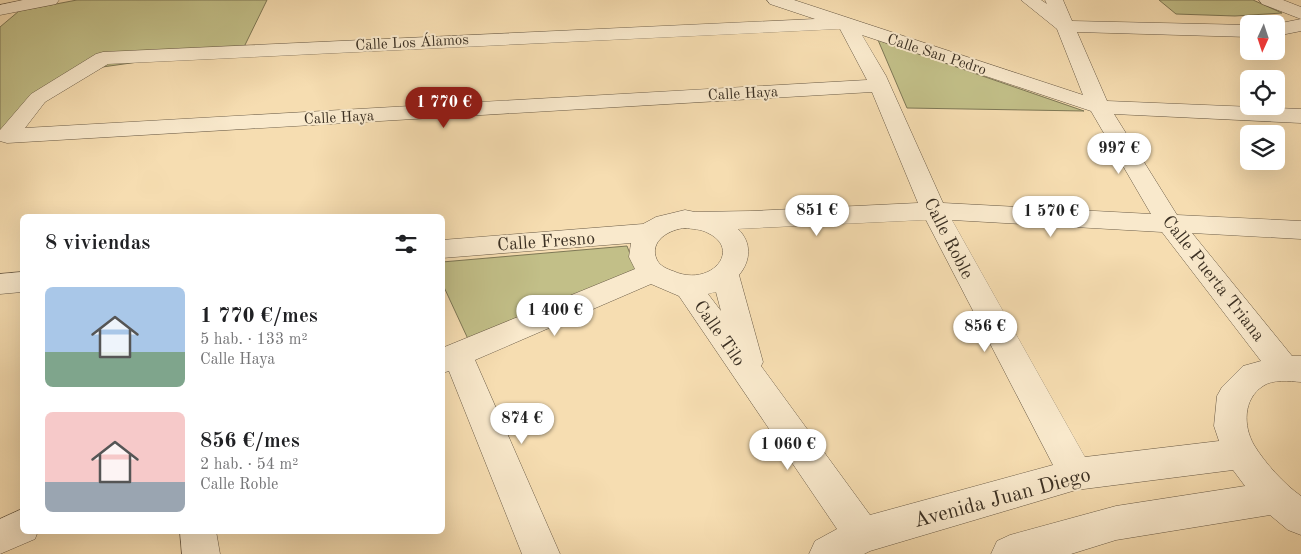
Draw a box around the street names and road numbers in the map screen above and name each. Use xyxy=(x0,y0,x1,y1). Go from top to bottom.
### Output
street label: Calle Los Álamos xyxy=(355,30,469,54)
street label: Calle San Pedro xyxy=(885,32,988,79)
street label: Calle Haya xyxy=(707,85,779,104)
street label: Calle Haya xyxy=(303,109,375,128)
street label: Calle Roble xyxy=(920,195,976,282)
street label: Calle Puerta Triana xyxy=(1159,212,1268,345)
street label: Calle Fresno xyxy=(496,230,596,254)
street label: Calle Tilo xyxy=(690,297,748,370)
street label: Avenida Juan Diego xyxy=(912,465,1093,532)

